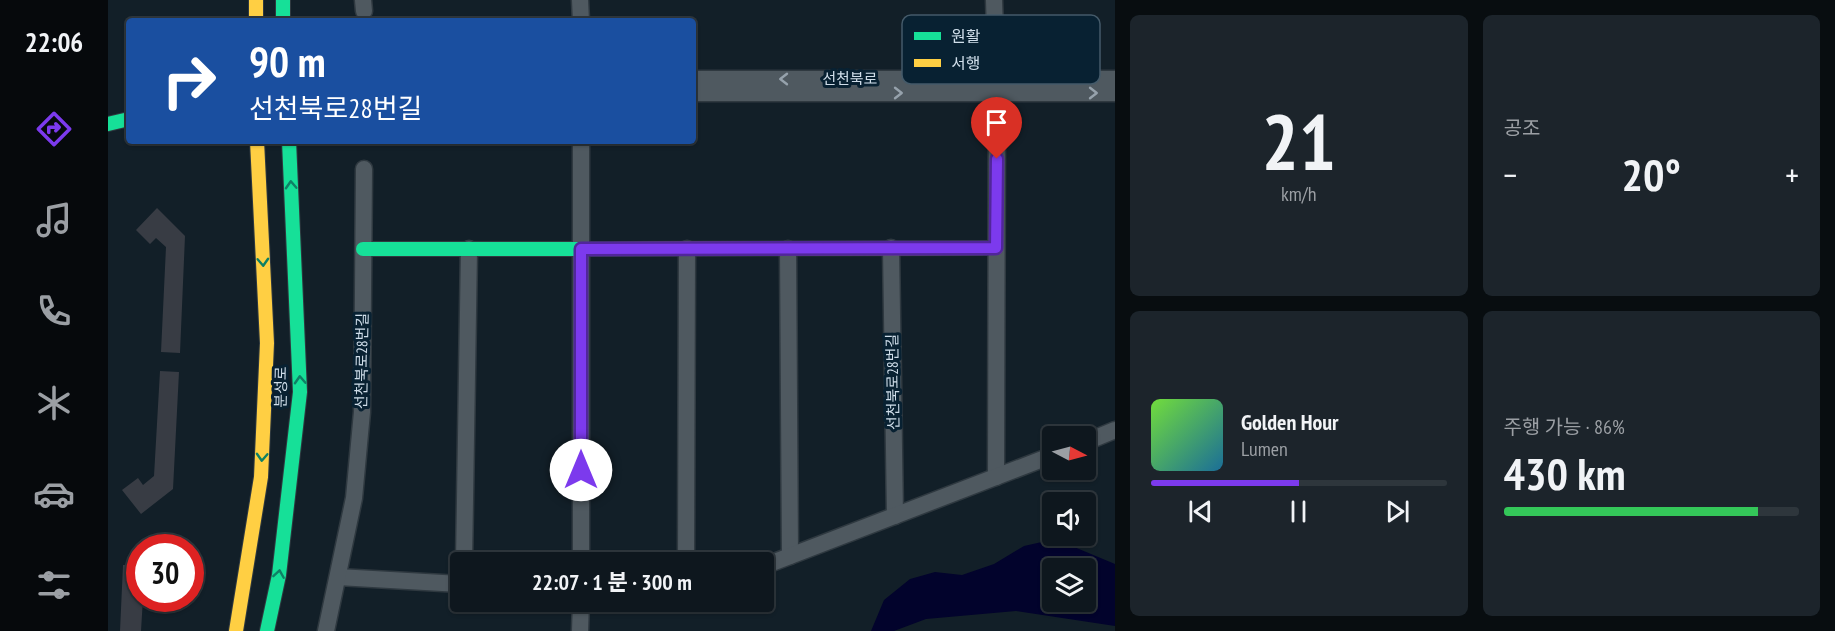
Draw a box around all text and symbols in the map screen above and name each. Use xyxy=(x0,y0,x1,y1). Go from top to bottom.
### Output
legend xyxy=(902,15,1100,84)
text: 22:06 xyxy=(25,25,83,59)
text: 원활 xyxy=(951,26,981,46)
text: 90 m xyxy=(249,34,326,89)
icon: right xyxy=(150,42,228,120)
text: 서행 xyxy=(951,53,980,73)
street label: 선천북로 xyxy=(822,69,878,88)
one-way arrow xyxy=(779,73,788,85)
one-way arrow xyxy=(894,87,903,99)
one-way arrow xyxy=(1089,87,1098,99)
text: 선천북로28번길 xyxy=(249,91,422,125)
text: 21 xyxy=(1261,91,1336,192)
pin xyxy=(971,97,1022,159)
icon: arrive xyxy=(980,106,1013,139)
icon: directions xyxy=(33,108,75,150)
text: 공조 xyxy=(1504,115,1540,141)
text: 20° xyxy=(1622,145,1681,203)
text: − xyxy=(1504,153,1517,196)
text: + xyxy=(1785,153,1799,196)
one-way arrow xyxy=(284,181,297,190)
text: km/h xyxy=(1281,181,1316,207)
icon: music xyxy=(33,199,75,241)
one-way arrow xyxy=(256,258,269,267)
icon: phone xyxy=(33,290,75,332)
street label: 선천북로28번길 xyxy=(351,313,372,409)
street label: 선천북로28번길 xyxy=(882,334,903,430)
street label: 분성로 xyxy=(271,366,290,408)
one-way arrow xyxy=(293,376,306,385)
icon: climate xyxy=(33,382,75,424)
text: Golden Hour xyxy=(1241,408,1339,436)
text: 주행 가능 · 86% xyxy=(1504,414,1625,440)
north arrow xyxy=(1042,426,1096,480)
map controls xyxy=(1042,426,1096,612)
text: Lumen xyxy=(1241,436,1288,462)
position arrow xyxy=(549,438,613,502)
text: 430 km xyxy=(1504,444,1626,502)
one-way arrow xyxy=(255,453,268,462)
icon: car xyxy=(33,473,75,515)
button: sound xyxy=(1042,492,1096,546)
icon: previous xyxy=(1184,495,1217,528)
icon: pause xyxy=(1282,495,1315,528)
icon: next xyxy=(1381,495,1414,528)
speed limit sign: 30 xyxy=(126,534,204,612)
button: layers xyxy=(1042,558,1096,612)
icon: filters xyxy=(33,564,75,606)
text: 22:07 · 1 분 · 300 m xyxy=(532,568,692,596)
one-way arrow xyxy=(272,569,284,578)

